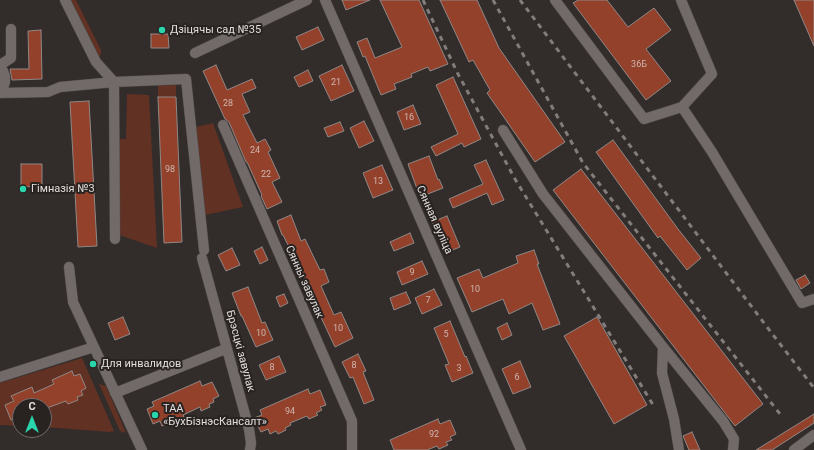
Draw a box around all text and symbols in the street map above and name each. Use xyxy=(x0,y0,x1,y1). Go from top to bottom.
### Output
place label: Дзіцячы сад №35 xyxy=(170,23,261,37)
marker: Дзіцячы сад №35 xyxy=(157,25,167,35)
house number: 36Б xyxy=(631,60,647,70)
house number: 21 xyxy=(331,78,341,88)
house number: 28 xyxy=(223,99,233,109)
house number: 16 xyxy=(404,113,414,123)
house number: 24 xyxy=(250,146,260,156)
house number: 98 xyxy=(165,165,175,175)
house number: 22 xyxy=(261,170,271,180)
house number: 13 xyxy=(373,177,383,187)
place label: Гімназія №3 xyxy=(31,182,95,196)
marker: Гімназія №3 xyxy=(18,184,28,194)
street label: Сянная вуліца xyxy=(413,184,455,256)
street label: Сянны завулак xyxy=(282,244,326,320)
house number: 9 xyxy=(409,268,415,278)
house number: 10 xyxy=(470,285,480,295)
house number: 7 xyxy=(425,296,431,306)
street label: Брэсцкі завулак xyxy=(223,309,257,393)
house number: 10 xyxy=(333,324,343,334)
house number: 10 xyxy=(256,329,266,339)
house number: 5 xyxy=(443,330,449,340)
place label: Для инвалидов xyxy=(101,357,181,371)
marker: Для инвалидов xyxy=(88,359,98,369)
house number: 8 xyxy=(351,361,357,371)
house number: 8 xyxy=(269,363,275,373)
house number: 3 xyxy=(456,364,462,374)
house number: 6 xyxy=(514,373,520,383)
north arrow xyxy=(12,398,52,438)
text: С xyxy=(28,400,36,413)
place label: ТАА «БухБізнэсКансалт» xyxy=(163,402,267,428)
house number: 94 xyxy=(285,407,295,417)
marker: ТАА «БухБізнэсКансалт» xyxy=(150,410,160,420)
house number: 92 xyxy=(429,430,439,440)

